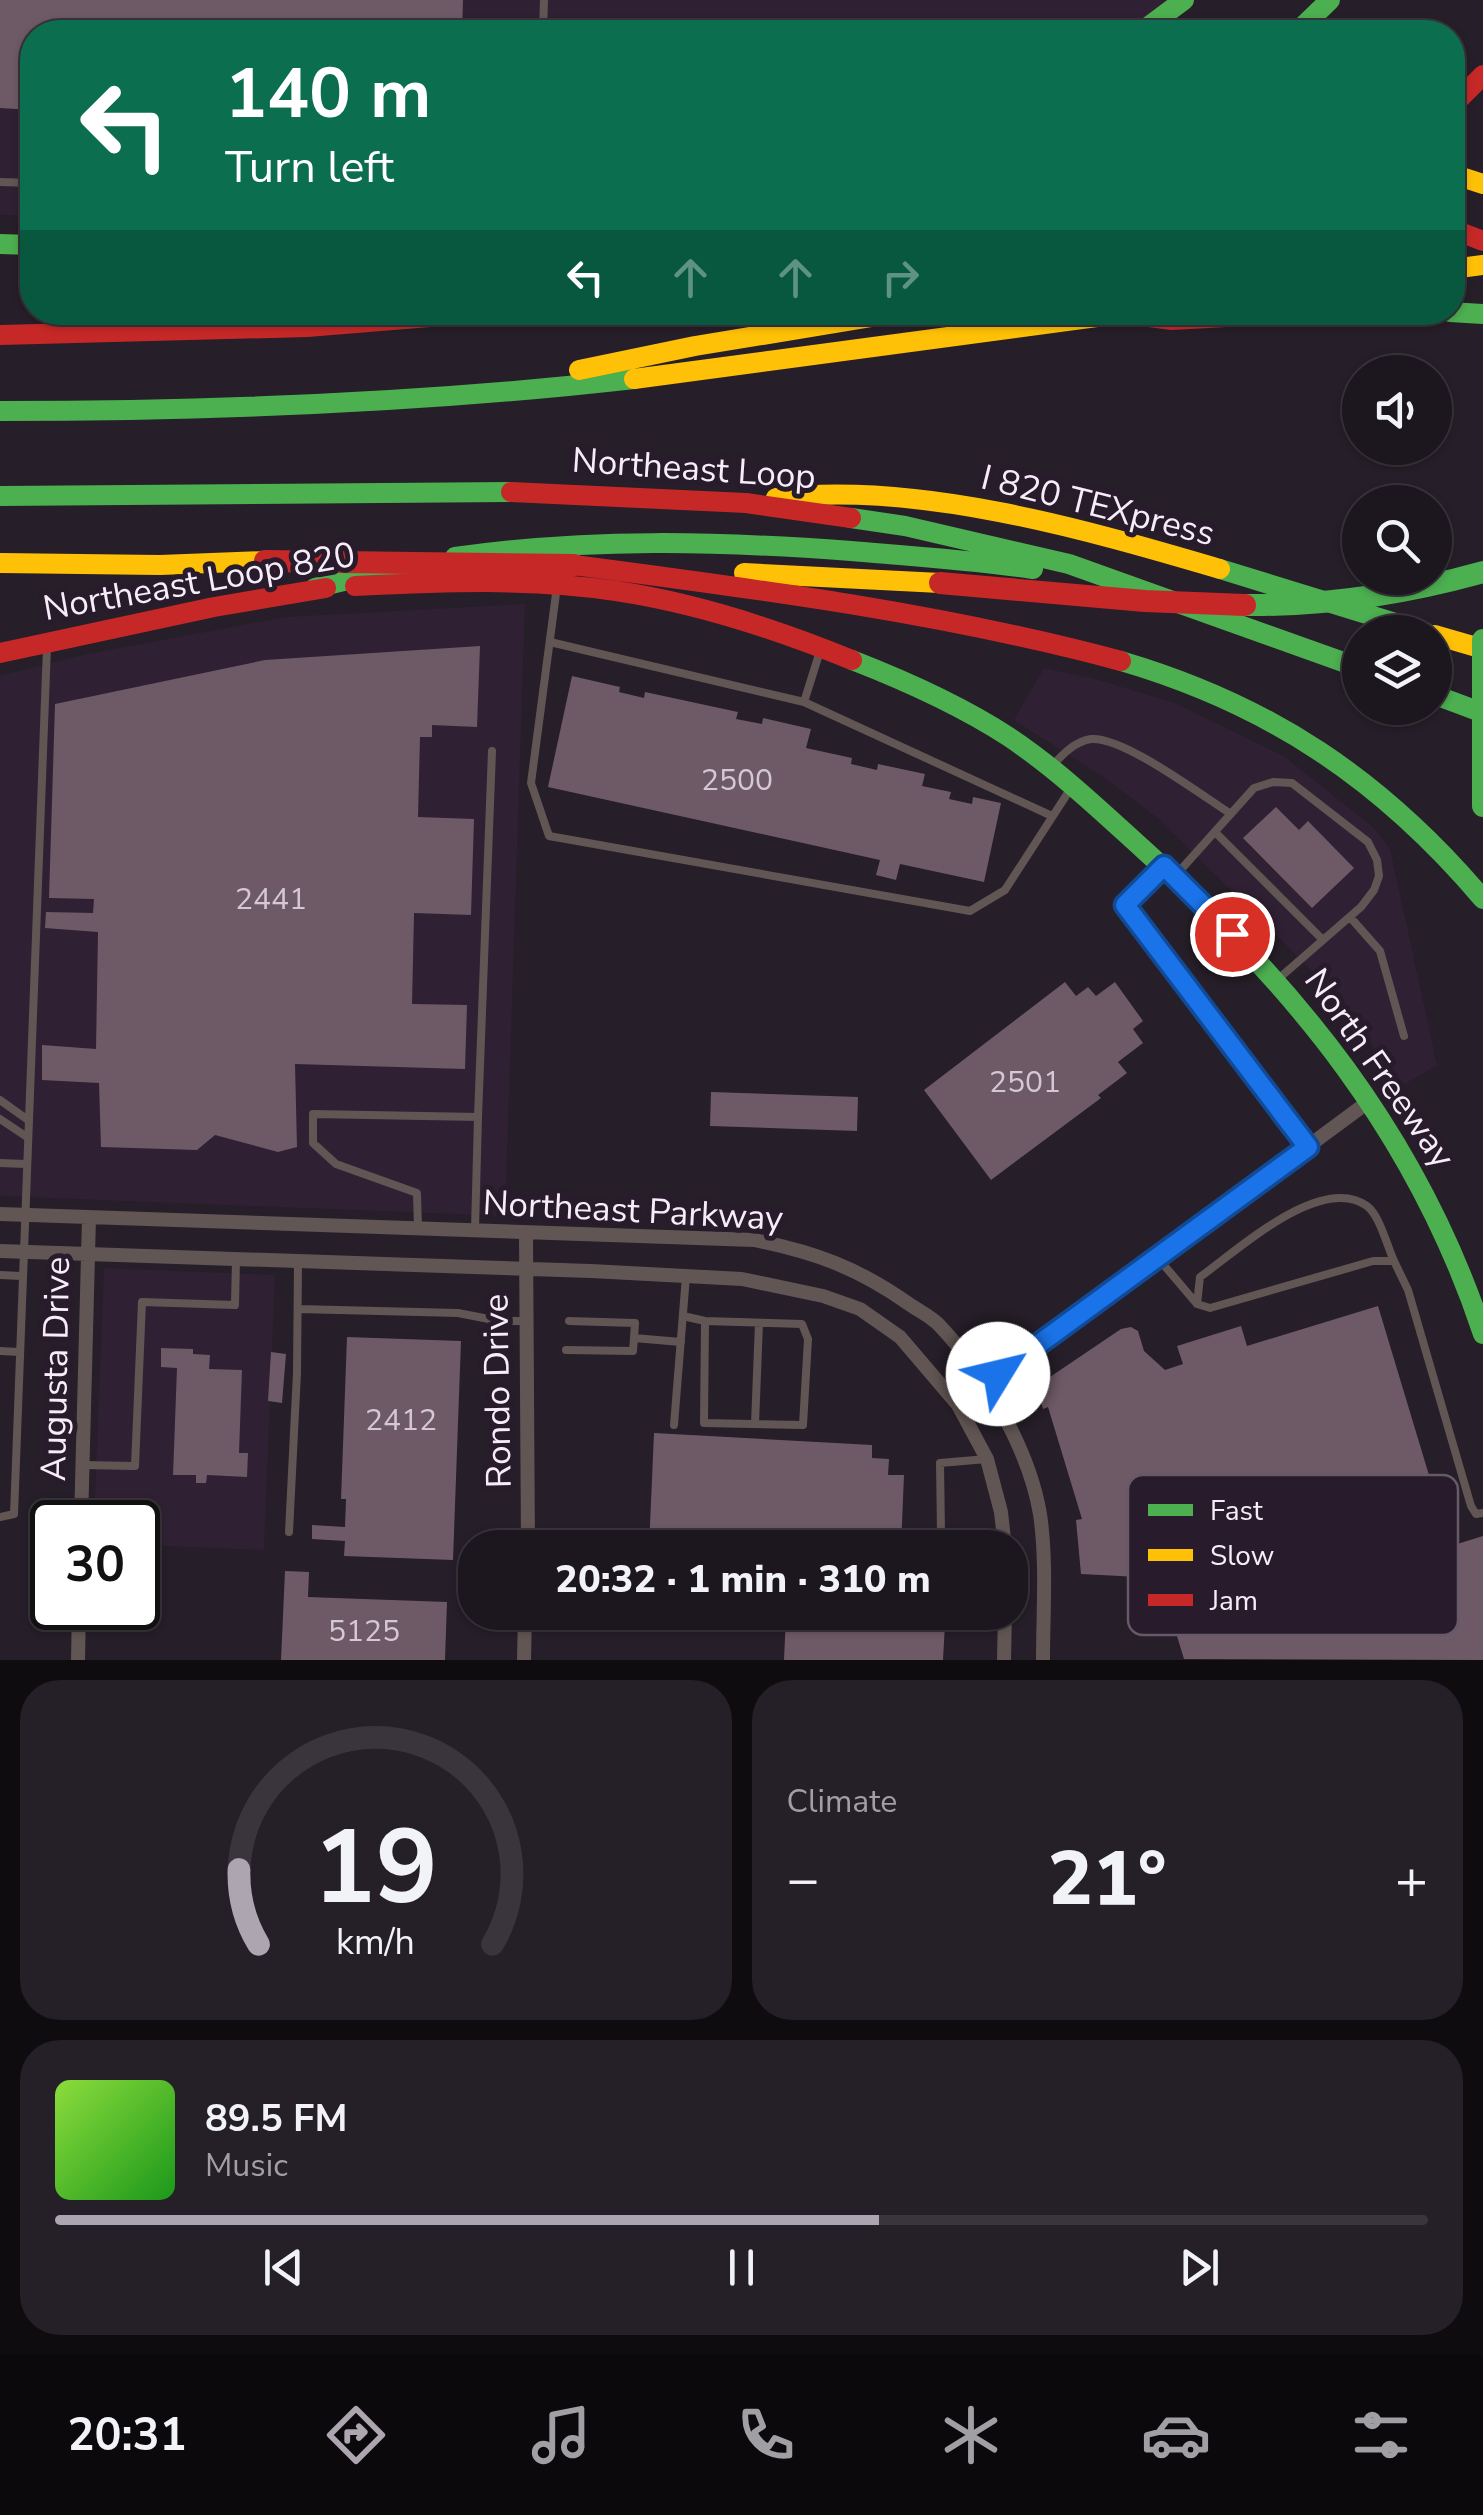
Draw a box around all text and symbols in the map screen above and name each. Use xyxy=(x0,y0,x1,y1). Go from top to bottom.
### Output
text: 140 m xyxy=(225,46,431,142)
icon: left xyxy=(60,60,190,190)
text: Turn left xyxy=(225,137,394,198)
icon: left xyxy=(558,250,613,305)
icon: ahead xyxy=(663,250,718,305)
icon: ahead xyxy=(768,250,823,305)
icon: right xyxy=(873,250,928,305)
map controls xyxy=(1342,355,1452,725)
button: sound xyxy=(1342,355,1452,465)
street label: Northeast Loop xyxy=(571,437,817,500)
street label: I 820 TEXpress xyxy=(976,454,1219,557)
button: search xyxy=(1342,485,1452,595)
street label: Northeast Loop 820 xyxy=(39,531,359,632)
button: layers xyxy=(1342,615,1452,725)
house number: 2500 xyxy=(701,760,773,801)
house number: 2441 xyxy=(235,879,307,920)
pin xyxy=(1190,892,1275,977)
icon: arrive xyxy=(1205,907,1260,962)
street label: North Freeway xyxy=(1293,959,1466,1177)
house number: 2501 xyxy=(989,1062,1061,1103)
street label: Northeast Parkway xyxy=(482,1179,784,1242)
street label: Augusta Drive xyxy=(30,1256,81,1482)
street label: Rondo Drive xyxy=(472,1293,523,1489)
position arrow xyxy=(946,1322,1050,1426)
house number: 2412 xyxy=(365,1400,437,1441)
legend xyxy=(1128,1475,1458,1635)
text: Fast xyxy=(1210,1492,1263,1530)
speed limit sign: 30 xyxy=(30,1500,160,1630)
text: Slow xyxy=(1210,1537,1274,1575)
text: 20:32 · 1 min · 310 m xyxy=(555,1554,931,1605)
text: Jam xyxy=(1209,1582,1258,1620)
house number: 5125 xyxy=(328,1611,400,1652)
text: Climate xyxy=(787,1780,897,1823)
text: 19 xyxy=(313,1797,438,1939)
text: 21° xyxy=(1048,1828,1167,1930)
text: − xyxy=(787,1842,820,1917)
text: + xyxy=(1395,1842,1428,1917)
text: km/h xyxy=(336,1918,415,1967)
text: 89.5 FM xyxy=(205,2093,347,2144)
text: Music xyxy=(205,2144,288,2187)
icon: previous xyxy=(256,2240,311,2295)
icon: pause xyxy=(714,2240,769,2295)
icon: next xyxy=(1172,2240,1227,2295)
icon: directions xyxy=(321,2400,391,2470)
icon: music xyxy=(526,2400,596,2470)
icon: phone xyxy=(731,2400,801,2470)
icon: climate xyxy=(936,2400,1006,2470)
icon: car xyxy=(1141,2400,1211,2470)
icon: filters xyxy=(1346,2400,1416,2470)
text: 20:31 xyxy=(67,2405,187,2466)

